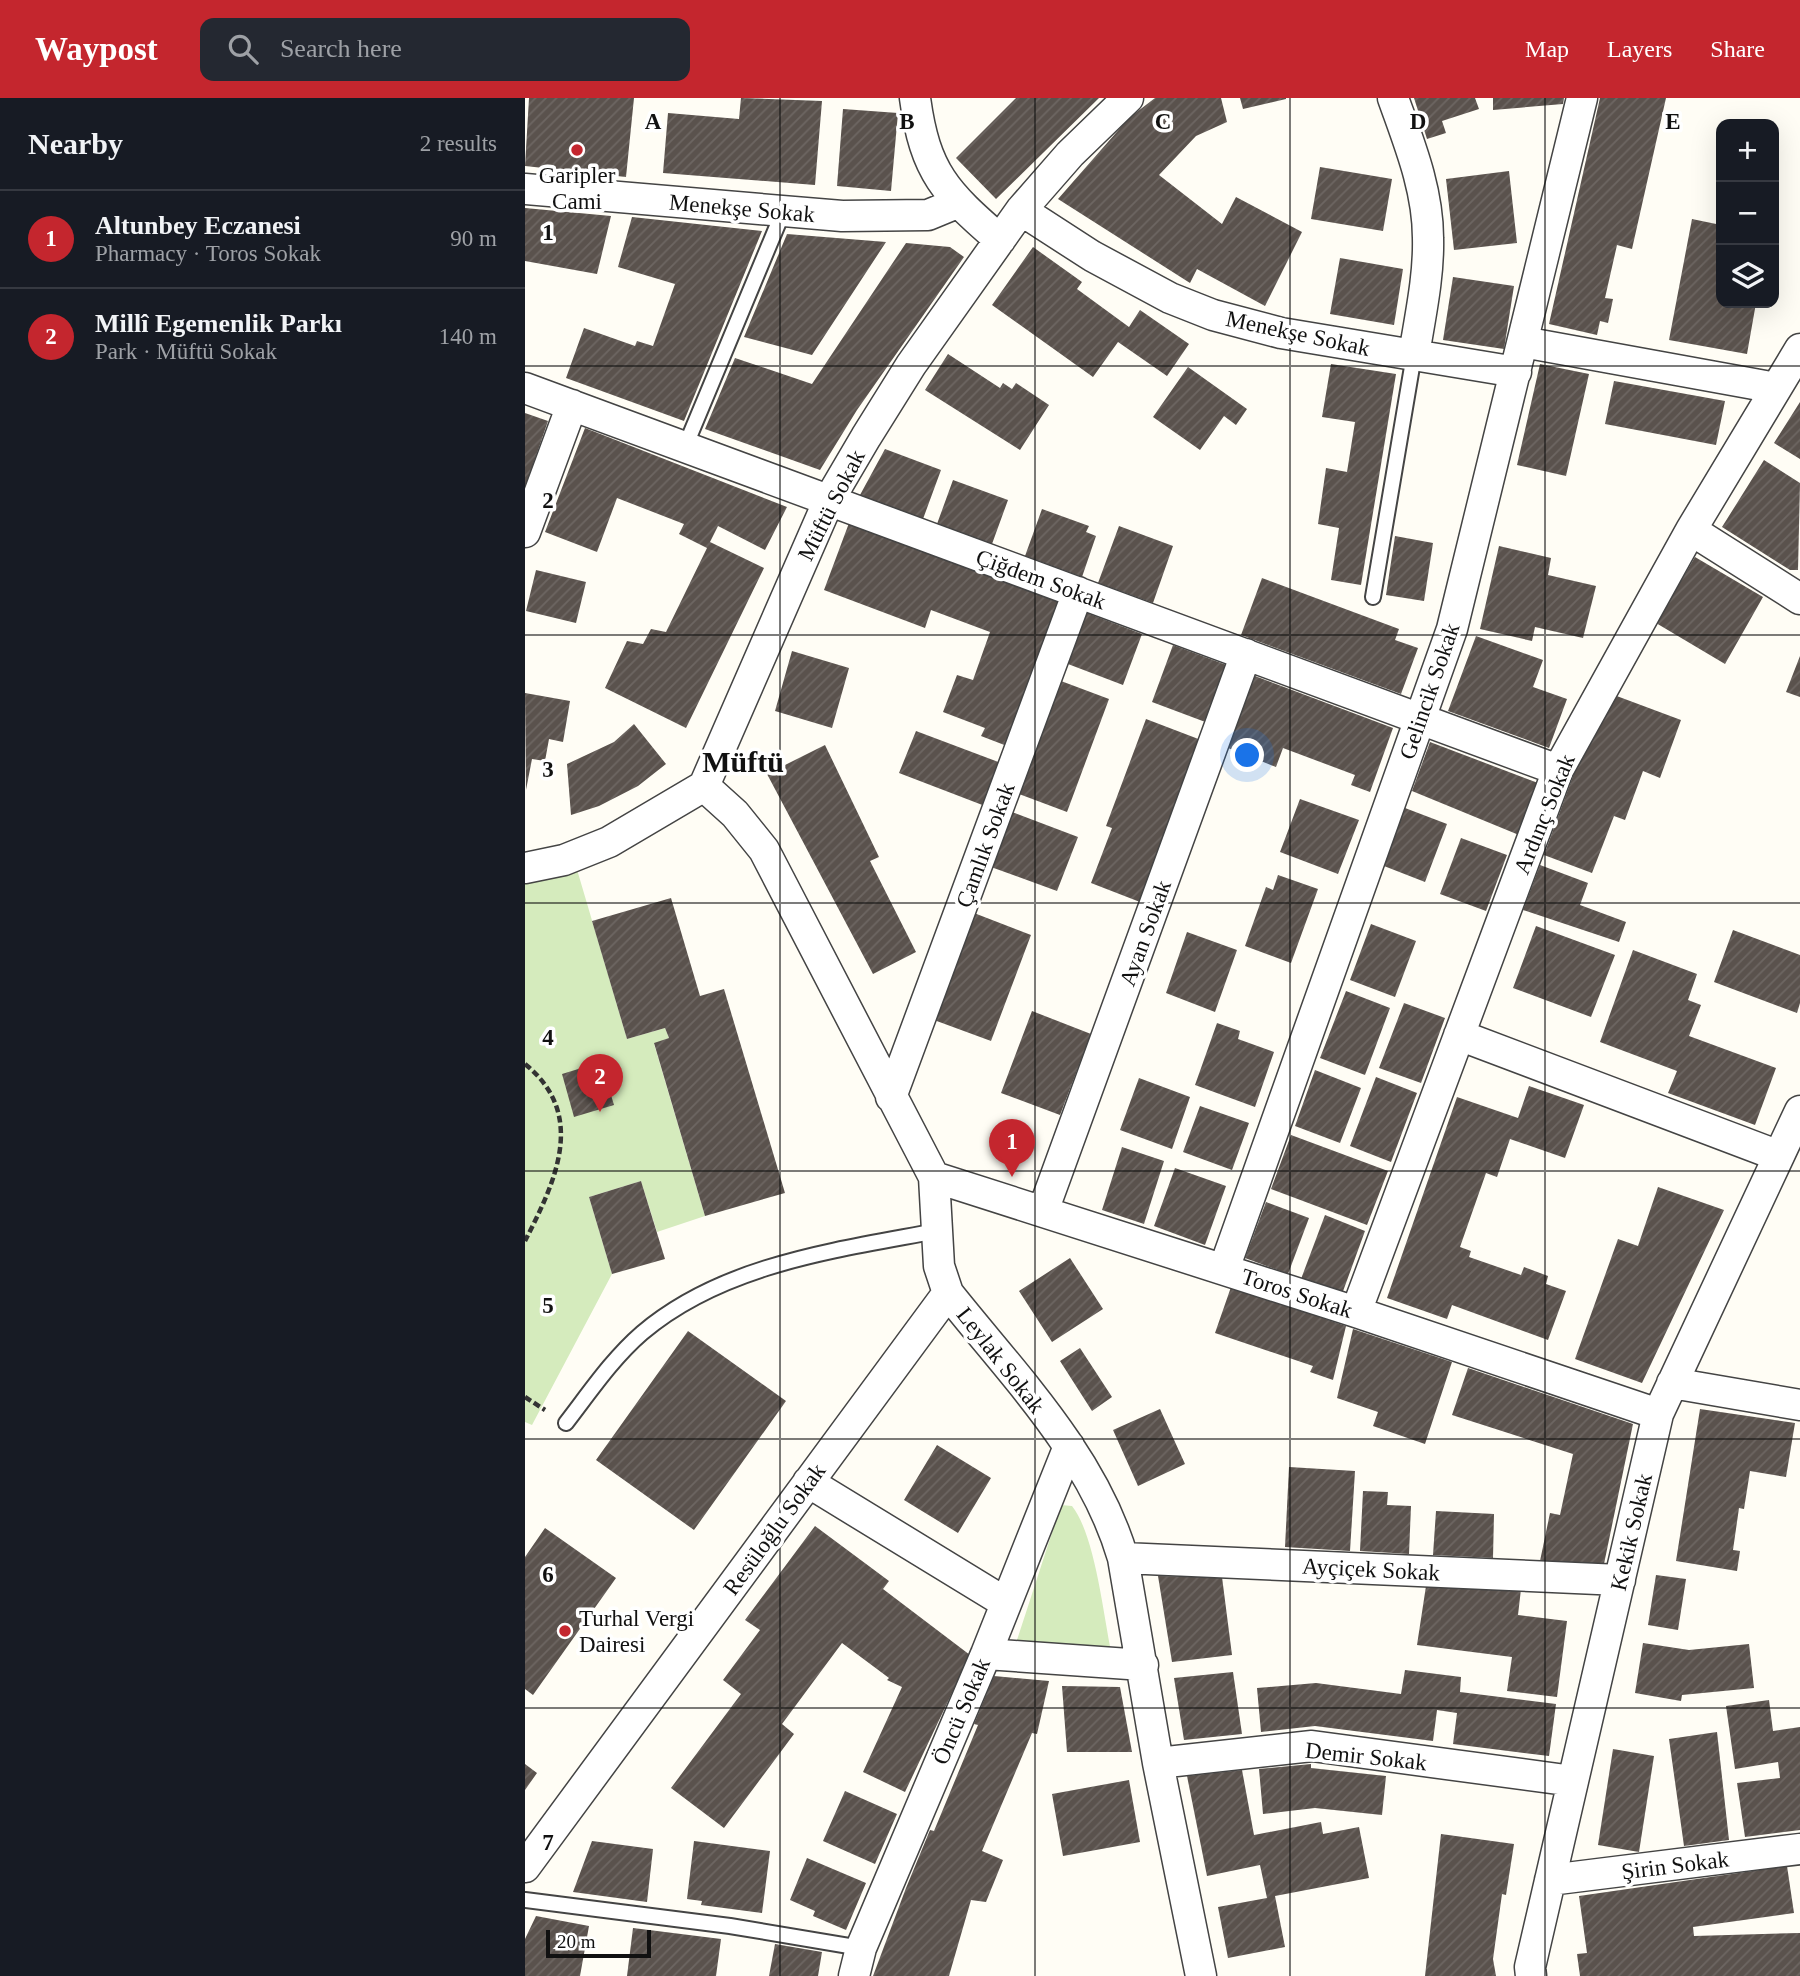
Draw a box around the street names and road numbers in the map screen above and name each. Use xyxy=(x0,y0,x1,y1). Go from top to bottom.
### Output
street label: Menekşe Sokak xyxy=(668,190,816,227)
street label: Menekşe Sokak xyxy=(1224,306,1373,361)
street label: Müftü Sokak xyxy=(793,445,870,565)
street label: Çiğdem Sokak xyxy=(973,544,1110,615)
street label: Gelincik Sokak xyxy=(1394,619,1465,763)
street label: Ardınç Sokak xyxy=(1509,750,1580,878)
street label: Çamlık Sokak xyxy=(951,779,1020,911)
street label: Ayan Sokak xyxy=(1115,876,1176,990)
street label: Toros Sokak xyxy=(1238,1264,1356,1323)
street label: Leylak Sokak xyxy=(952,1303,1050,1418)
street label: Resüloğlu Sokak xyxy=(718,1458,831,1600)
street label: Kekik Sokak xyxy=(1606,1471,1657,1593)
street label: Ayçiçek Sokak xyxy=(1302,1553,1441,1586)
street label: Öncü Sokak xyxy=(928,1654,995,1768)
street label: Demir Sokak xyxy=(1304,1738,1428,1775)
street label: Şirin Sokak xyxy=(1620,1846,1731,1884)

